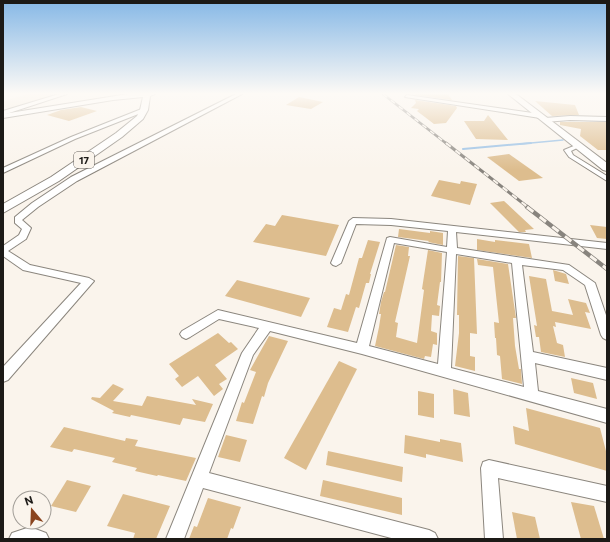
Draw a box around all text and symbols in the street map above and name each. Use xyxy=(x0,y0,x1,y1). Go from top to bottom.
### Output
road number: 17 xyxy=(74,152,94,168)
north arrow xyxy=(12,490,52,530)
text: N xyxy=(23,493,35,508)

